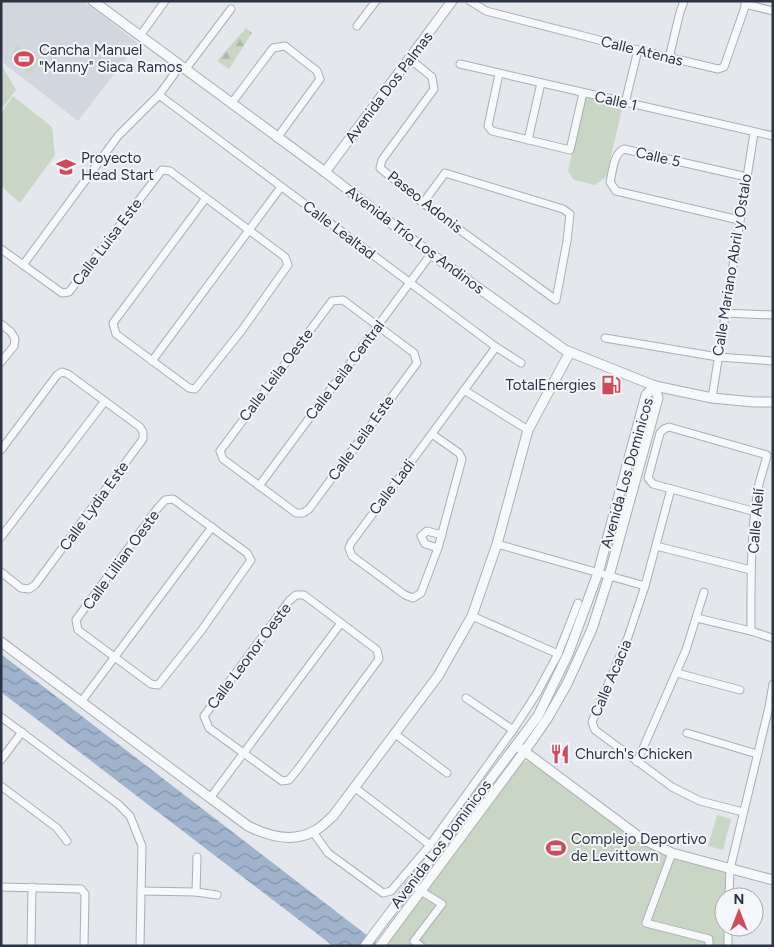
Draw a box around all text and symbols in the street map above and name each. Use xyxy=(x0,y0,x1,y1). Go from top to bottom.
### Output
street label: Avenida Dos Palmas xyxy=(341,28,437,146)
street label: Calle Atenas xyxy=(599,32,685,70)
place label: Cancha Manuel "Manny" Siaca Ramos xyxy=(39,41,182,76)
sports icon: Cancha Manuel "Manny" Siaca Ramos xyxy=(13,48,35,70)
street label: Calle 1 xyxy=(593,87,639,115)
street label: Calle 5 xyxy=(634,143,682,171)
place label: Proyecto Head Start xyxy=(81,149,154,184)
school or university icon: Proyecto Head Start xyxy=(55,156,77,178)
street label: Paseo Adonis xyxy=(384,167,466,237)
street label: Calle Mariano Abril y Ostalo xyxy=(709,172,755,357)
street label: Avenida Trío Los Andinos xyxy=(342,182,488,298)
street label: Calle Luisa Este xyxy=(68,195,146,289)
street label: Calle Lealtad xyxy=(299,197,379,263)
street label: Calle Leila Central xyxy=(302,317,388,423)
street label: Calle Leila Oeste xyxy=(235,325,317,425)
fuel station icon: TotalEnergies xyxy=(600,374,622,396)
place label: TotalEnergies xyxy=(505,376,596,394)
street label: Calle Leila Este xyxy=(324,392,398,484)
street label: Avenida Los Dominicos xyxy=(597,396,657,550)
street label: Calle Ladi xyxy=(365,456,419,518)
street label: Calle Lydia Este xyxy=(56,458,132,554)
street label: Calle Alelí xyxy=(744,486,768,554)
street label: Calle Lillian Oeste xyxy=(79,507,163,613)
street label: Calle Leonor Oeste xyxy=(203,599,295,713)
street label: Calle Acacia xyxy=(587,637,635,719)
restaurant icon: Church's Chicken xyxy=(549,743,571,765)
place label: Church's Chicken xyxy=(575,745,692,763)
street label: Avenida Los Dominicos xyxy=(387,776,495,912)
place label: Complejo Deportivo de Levittown xyxy=(571,830,707,865)
sports icon: Complejo Deportivo de Levittown xyxy=(545,837,567,859)
north arrow xyxy=(714,887,764,937)
text: N xyxy=(734,891,744,908)

